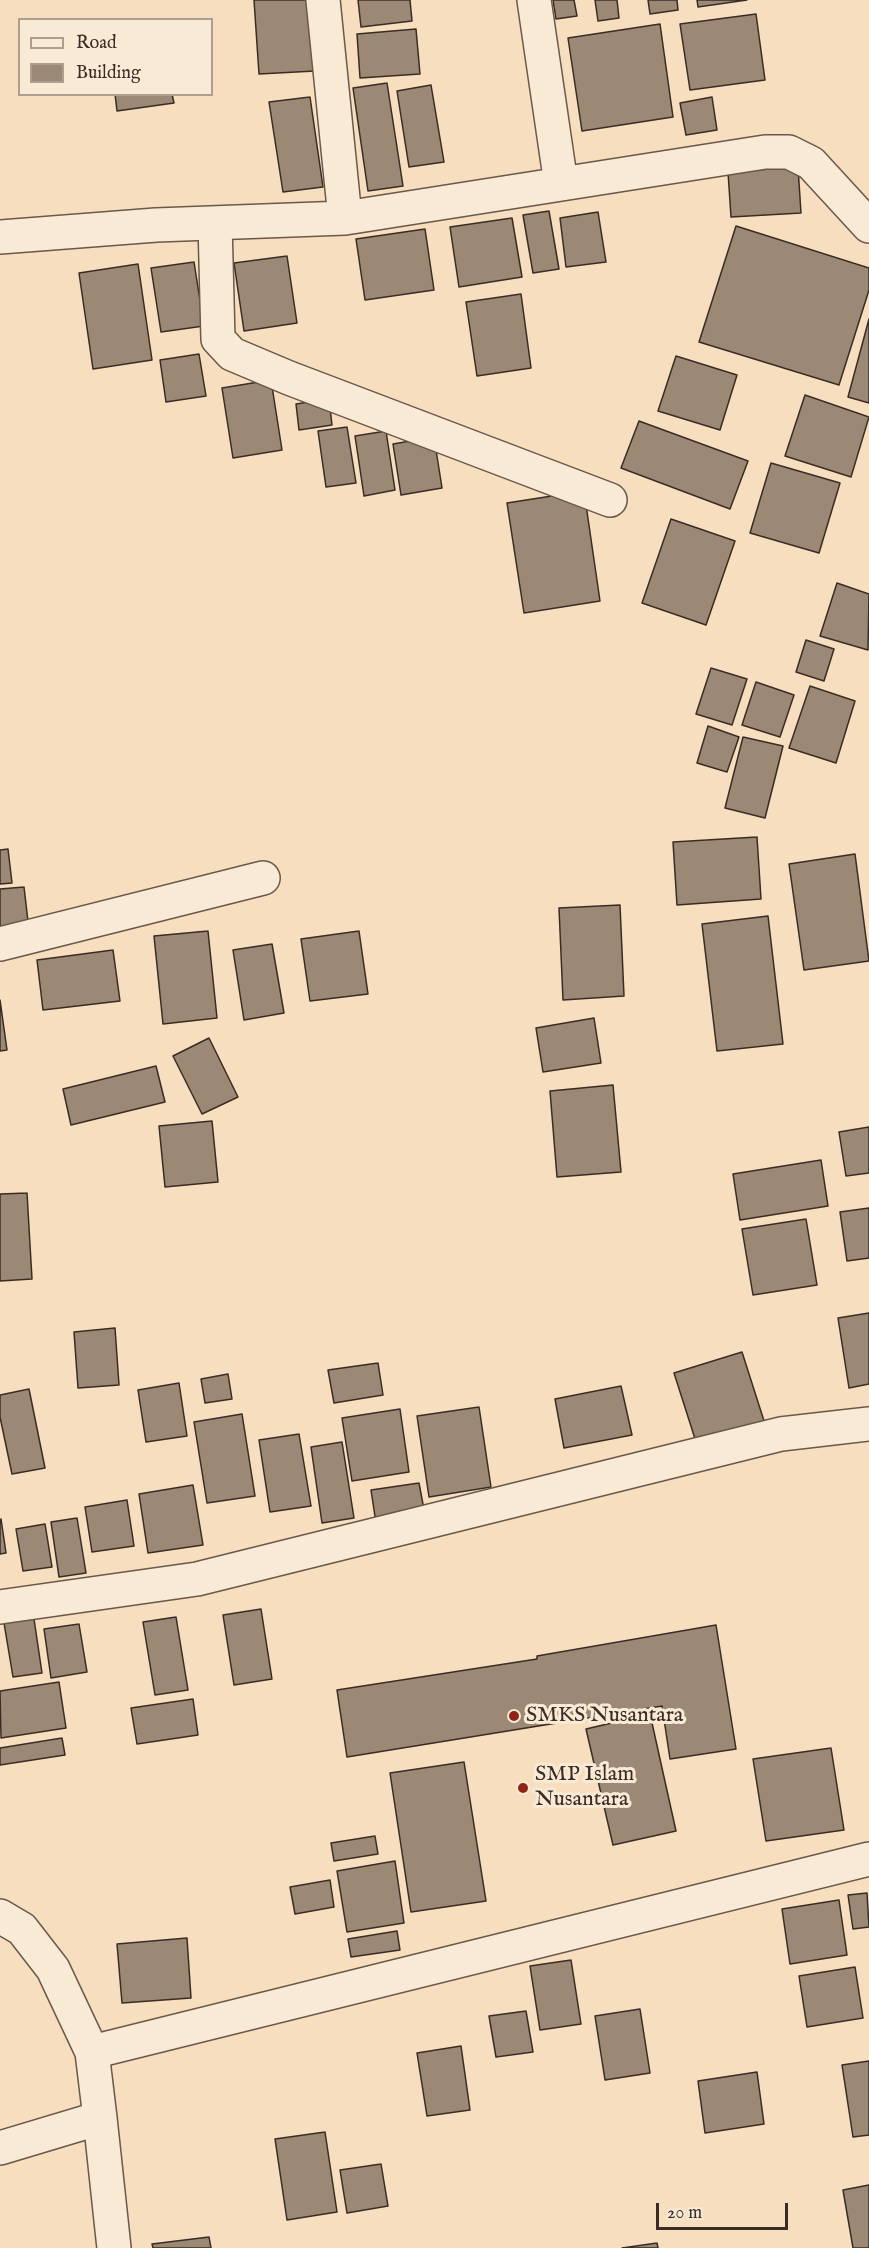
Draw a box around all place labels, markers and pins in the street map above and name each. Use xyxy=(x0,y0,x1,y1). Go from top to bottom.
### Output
place label: SMKS Nusantara xyxy=(526,1703,683,1729)
marker: SMKS Nusantara xyxy=(507,1709,521,1723)
place label: SMP Islam Nusantara xyxy=(535,1762,634,1814)
marker: SMP Islam Nusantara xyxy=(516,1781,530,1795)

